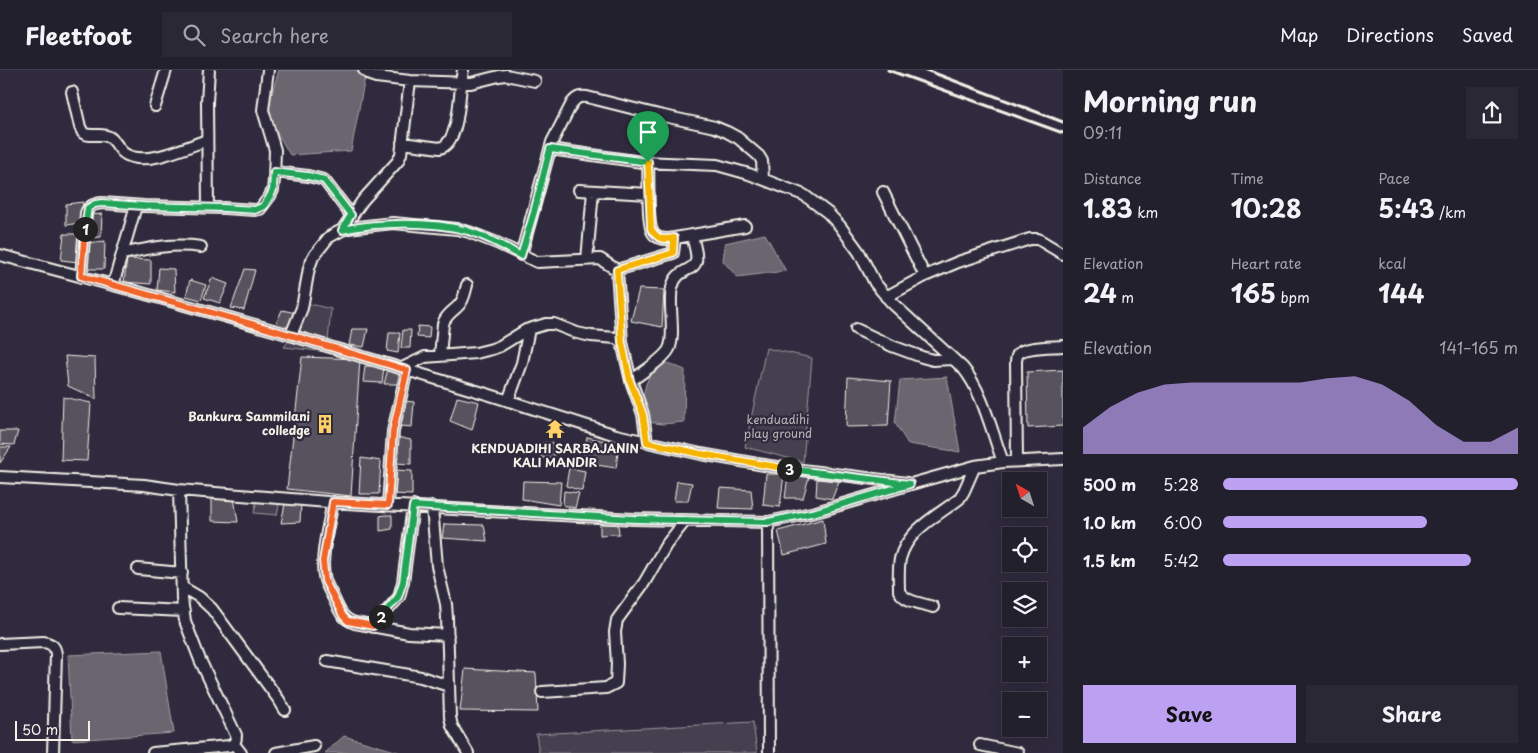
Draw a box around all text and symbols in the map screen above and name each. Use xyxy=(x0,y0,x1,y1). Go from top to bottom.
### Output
search box xyxy=(162,12,512,57)
text: Fleetfoot xyxy=(25,17,132,53)
icon: search xyxy=(180,21,208,49)
text: Search here xyxy=(220,21,329,49)
text: Map xyxy=(1280,21,1318,48)
text: Directions xyxy=(1346,21,1434,48)
text: Saved xyxy=(1462,21,1513,48)
text: Morning run xyxy=(1083,79,1257,122)
button: share xyxy=(1466,87,1518,139)
pin xyxy=(627,111,669,162)
icon: arrive xyxy=(634,118,662,146)
text: 09:11 xyxy=(1083,120,1122,144)
text: Distance xyxy=(1083,168,1142,189)
text: Time xyxy=(1231,168,1264,189)
text: Pace xyxy=(1378,168,1410,189)
text: 1.83 xyxy=(1083,189,1133,227)
text: 10:28 xyxy=(1231,189,1302,227)
text: 5:43 xyxy=(1378,189,1435,227)
text: km xyxy=(1133,202,1158,223)
text: /km xyxy=(1435,202,1466,223)
pin: 1 xyxy=(72,216,98,242)
text: 1 xyxy=(82,219,89,240)
text: Elevation xyxy=(1083,253,1143,274)
text: Heart rate xyxy=(1231,253,1301,274)
text: kcal xyxy=(1378,253,1406,274)
text: 24 xyxy=(1083,274,1117,312)
text: 165 xyxy=(1231,274,1276,312)
text: 144 xyxy=(1378,274,1424,312)
text: m xyxy=(1117,287,1134,308)
text: bpm xyxy=(1276,287,1310,308)
text: Elevation xyxy=(1083,335,1152,359)
text: 141–165 m xyxy=(1439,335,1518,359)
place label: Bankura Sammilani colledge xyxy=(188,407,311,439)
park label: kenduadihi play ground xyxy=(744,410,812,442)
building icon: Bankura Sammilani colledge xyxy=(314,413,336,435)
temple icon: KENDUADIHI SARBAJANIN KALI MANDIR xyxy=(544,418,566,440)
place label: KENDUADIHI SARBAJANIN KALI MANDIR xyxy=(471,439,639,471)
pin: 3 xyxy=(776,456,802,482)
text: 3 xyxy=(785,459,794,480)
north arrow xyxy=(1002,472,1048,518)
map controls xyxy=(1002,472,1047,737)
text: 500 m xyxy=(1083,472,1136,496)
text: 5:28 xyxy=(1163,472,1199,496)
text: 1.0 km xyxy=(1083,510,1136,534)
text: 6:00 xyxy=(1163,510,1202,534)
button: locate xyxy=(1002,527,1047,572)
text: 1.5 km xyxy=(1083,548,1136,572)
text: 5:42 xyxy=(1163,548,1199,572)
button: layers xyxy=(1002,582,1047,627)
pin: 2 xyxy=(368,604,394,630)
text: 2 xyxy=(377,607,386,628)
button: + xyxy=(1002,637,1047,682)
button: Save xyxy=(1083,685,1296,743)
button: Share xyxy=(1306,685,1518,743)
button: − xyxy=(1002,692,1047,737)
scale bar xyxy=(15,718,90,741)
text: 50 m xyxy=(22,719,58,740)

